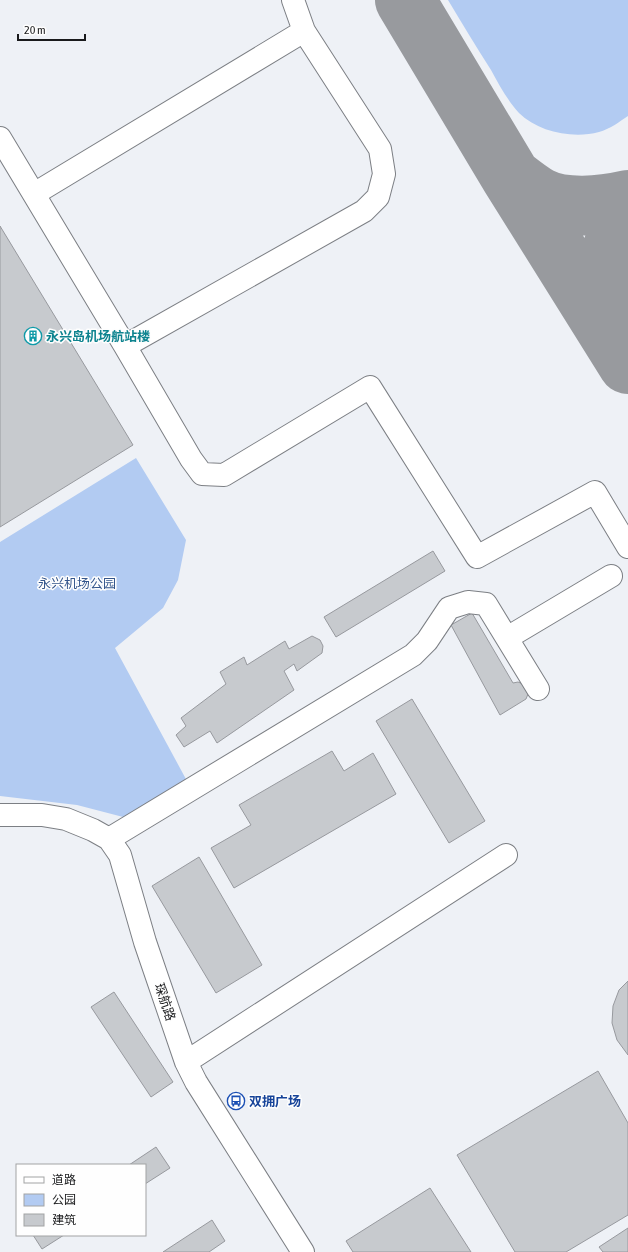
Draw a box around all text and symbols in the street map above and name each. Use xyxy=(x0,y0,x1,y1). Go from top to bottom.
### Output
scale bar xyxy=(18,16,85,42)
text: 20 m xyxy=(24,23,46,37)
building icon: 永兴岛机场航站楼 xyxy=(23,326,43,346)
place label: 永兴岛机场航站楼 xyxy=(46,329,150,344)
park label: 永兴机场公园 xyxy=(38,576,116,591)
street label: 琛航路 xyxy=(152,981,178,1023)
bus stop icon: 双拥广场 xyxy=(226,1091,246,1111)
place label: 双拥广场 xyxy=(249,1094,301,1109)
legend xyxy=(16,1164,146,1236)
text: 道路 xyxy=(52,1173,76,1187)
text: 公园 xyxy=(52,1193,76,1207)
text: 建筑 xyxy=(52,1213,76,1227)

